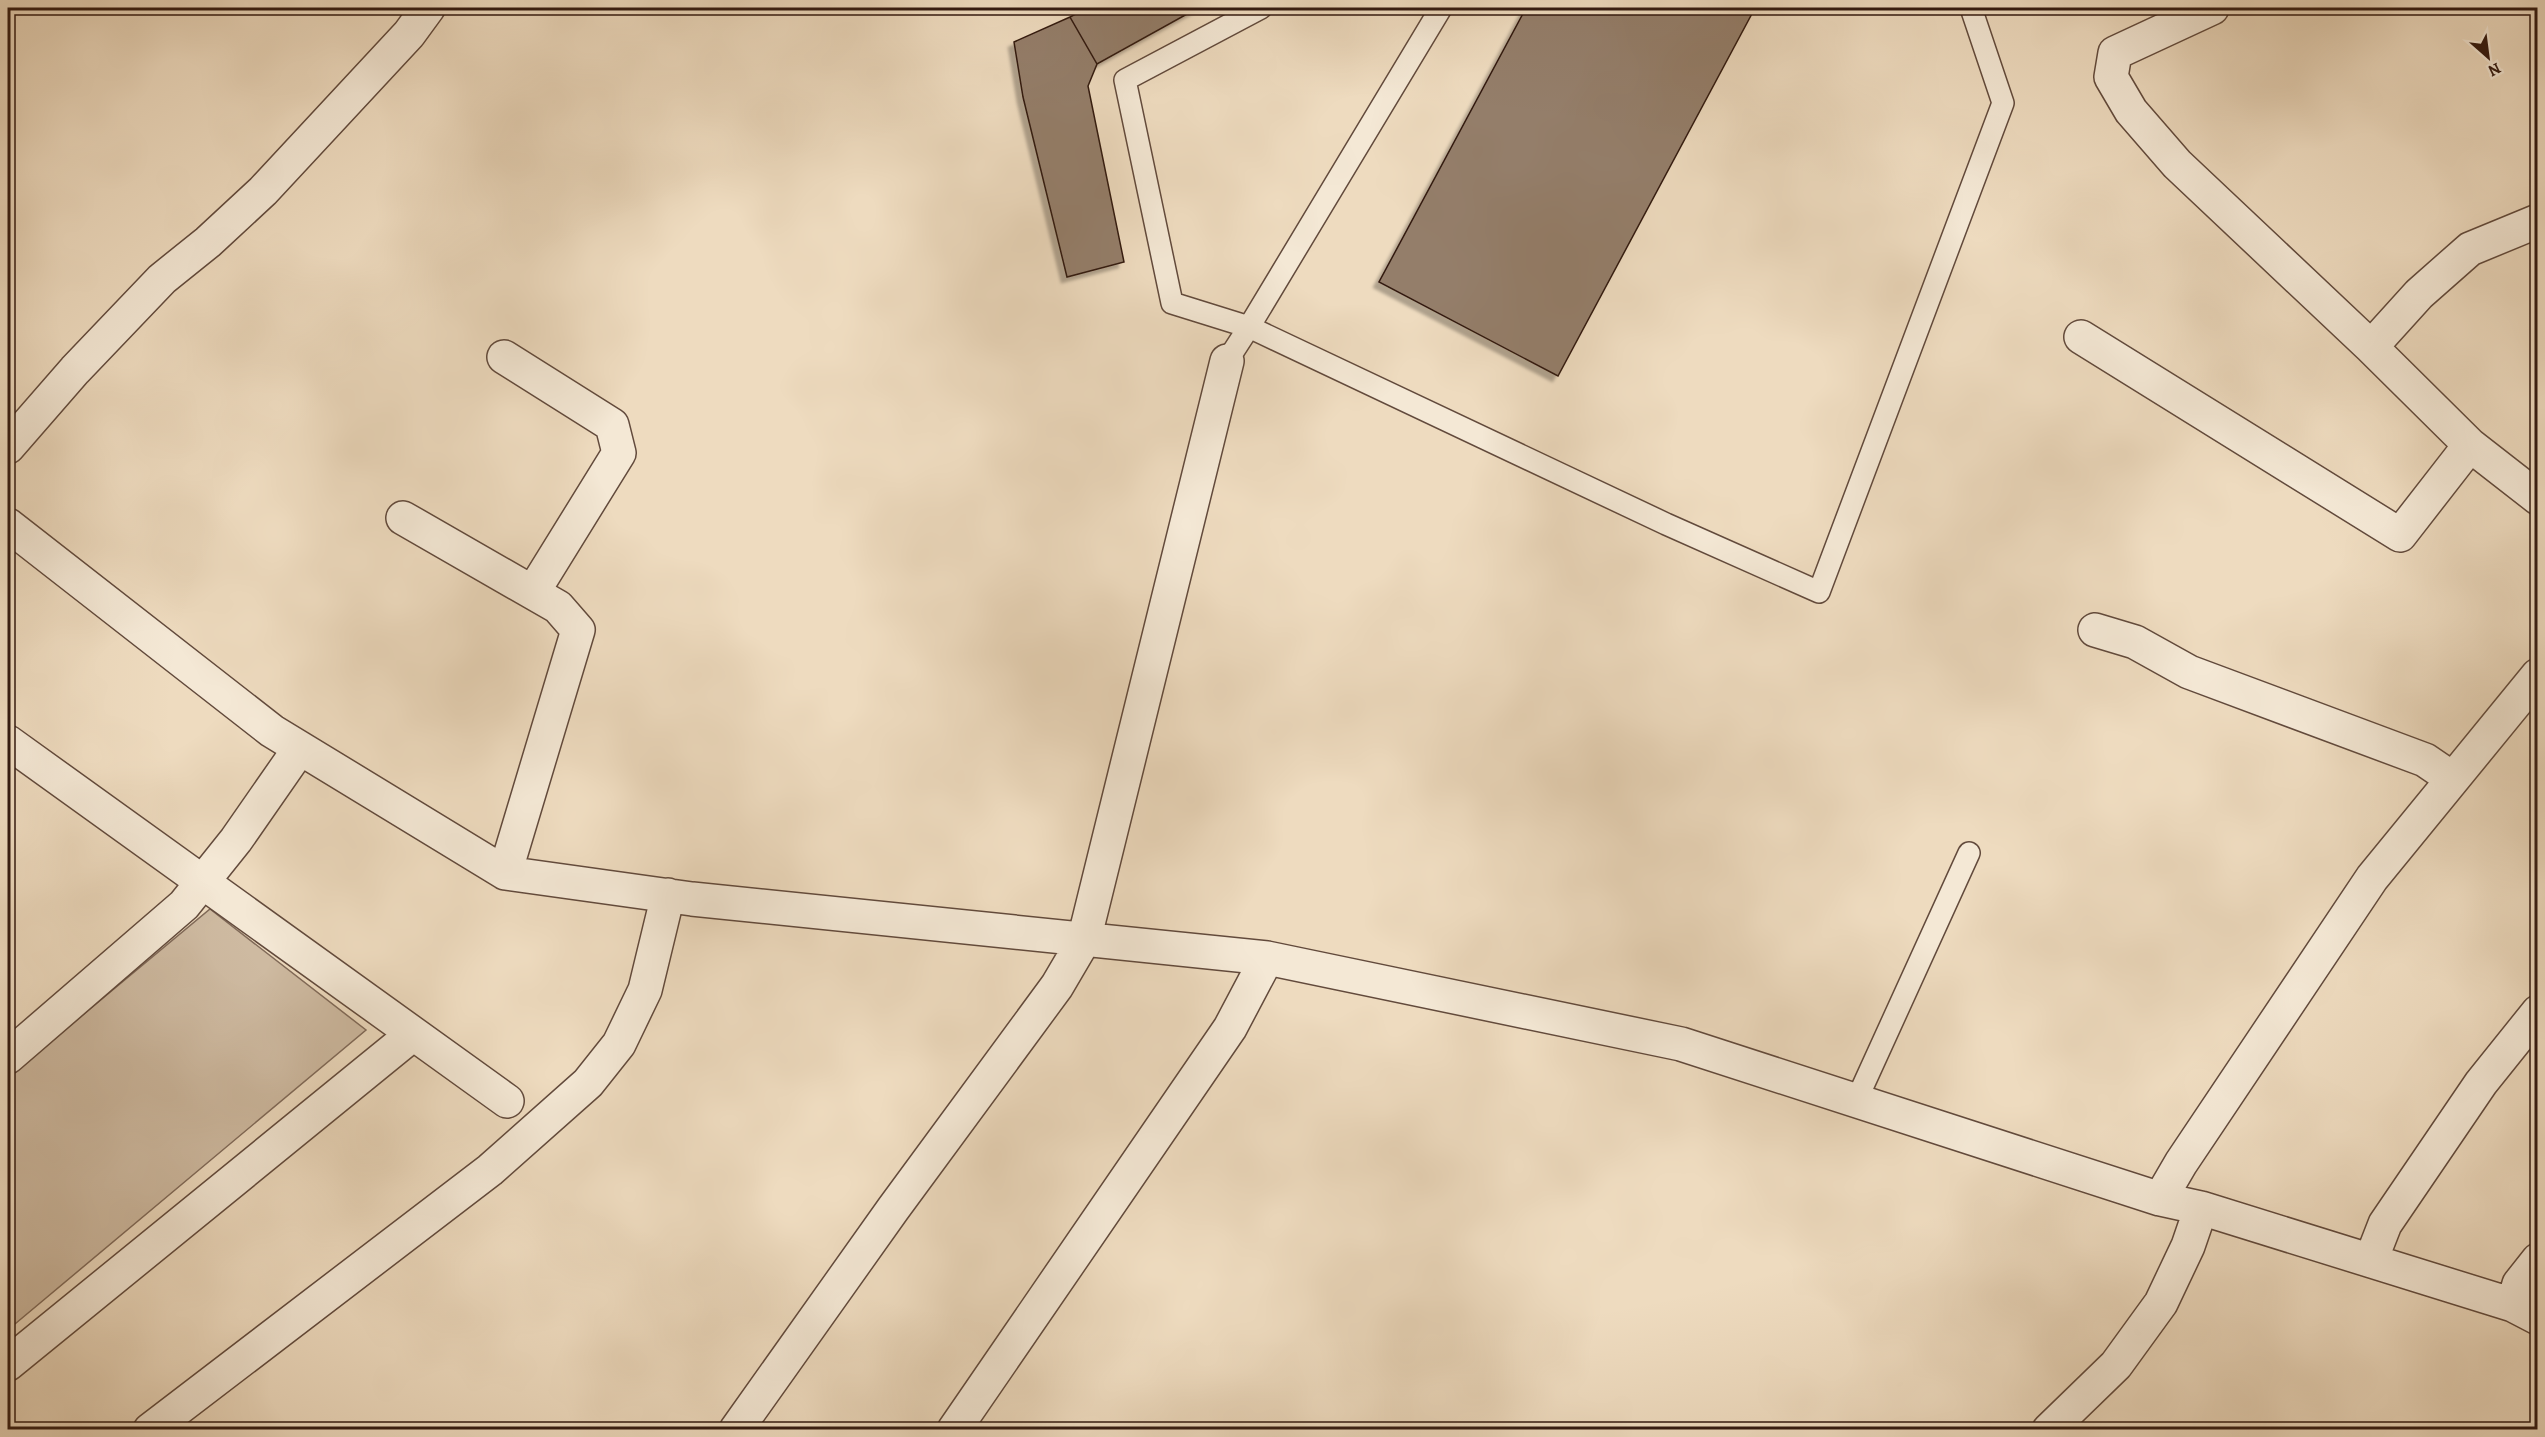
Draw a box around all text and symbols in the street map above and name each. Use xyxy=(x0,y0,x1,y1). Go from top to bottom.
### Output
north arrow xyxy=(2458,27,2518,87)
text: N xyxy=(2484,57,2505,82)

